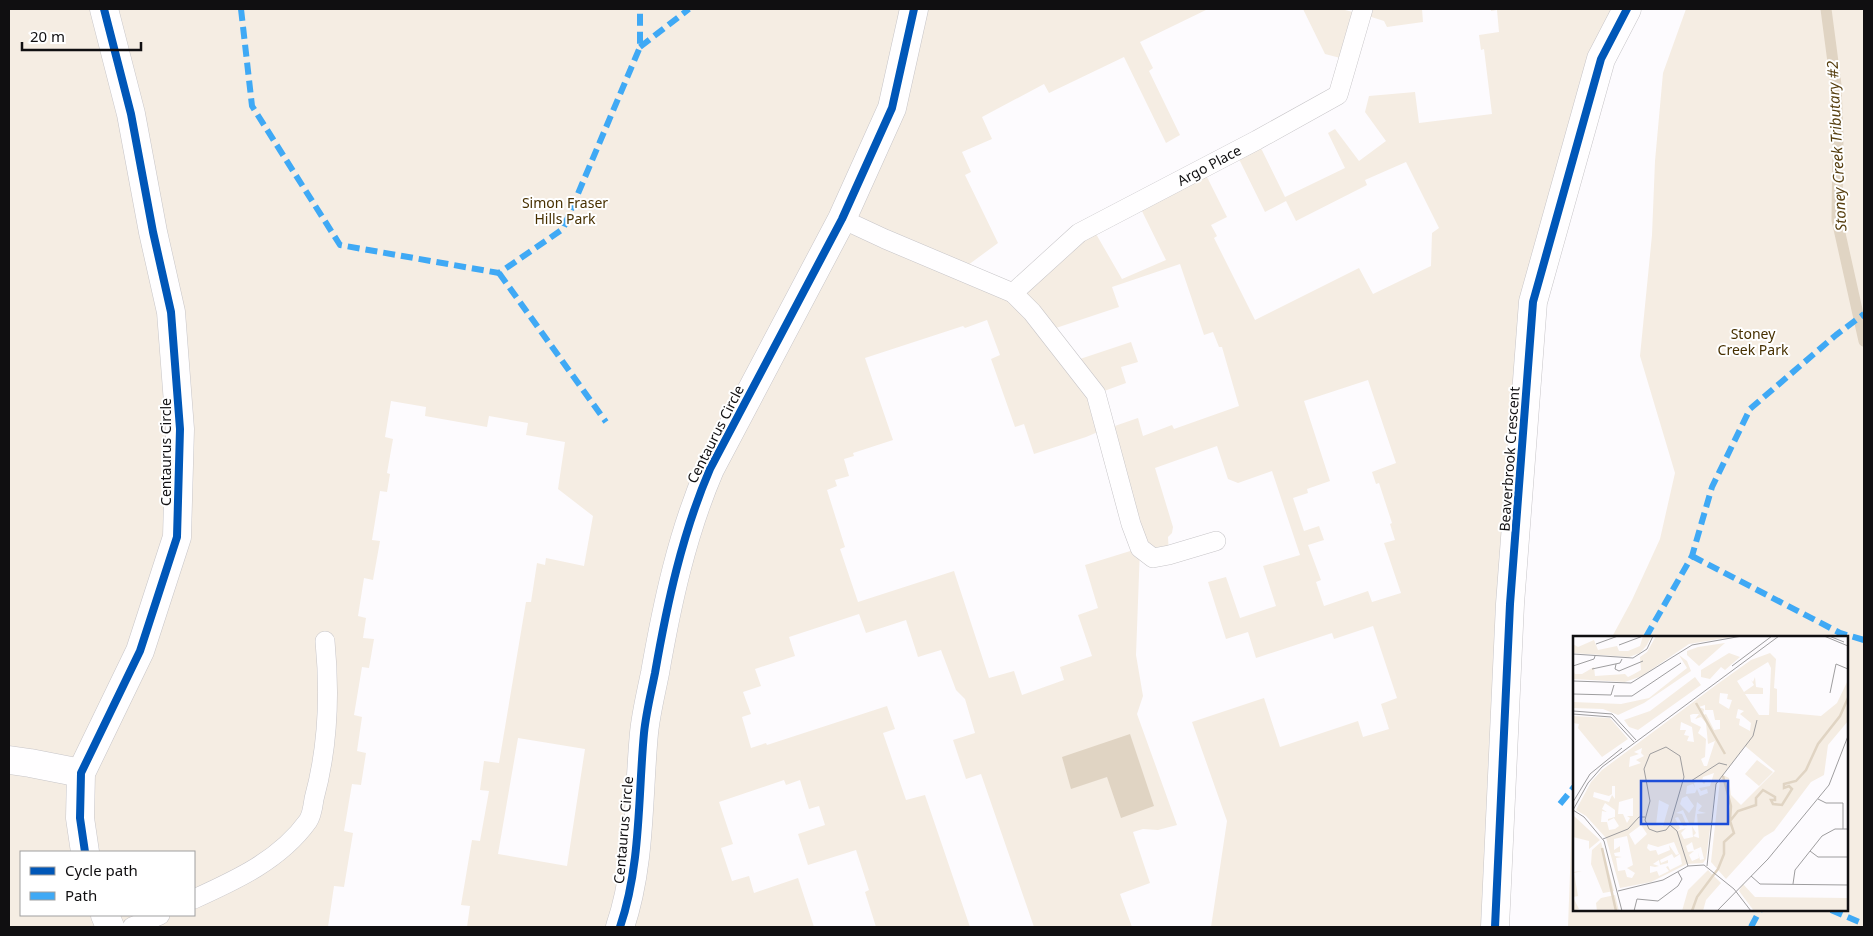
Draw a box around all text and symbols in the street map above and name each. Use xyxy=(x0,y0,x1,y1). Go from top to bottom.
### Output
scale bar xyxy=(22,20,141,52)
text: 20 m xyxy=(30,26,65,46)
water label: Stoney Creek Tributary #2 xyxy=(1822,60,1850,232)
street label: Argo Place xyxy=(1174,140,1244,190)
park label: Simon Fraser Hills Park xyxy=(522,193,608,228)
park label: Stoney Creek Park xyxy=(1718,324,1789,359)
street label: Centaurus Circle xyxy=(682,382,748,486)
street label: Beaverbrook Crescent xyxy=(1494,386,1524,532)
street label: Centaurus Circle xyxy=(156,398,175,506)
inset map xyxy=(1573,636,1848,911)
street label: Centaurus Circle xyxy=(609,775,637,885)
legend xyxy=(20,851,195,916)
text: Cycle path xyxy=(65,860,138,880)
text: Path xyxy=(65,885,97,905)

